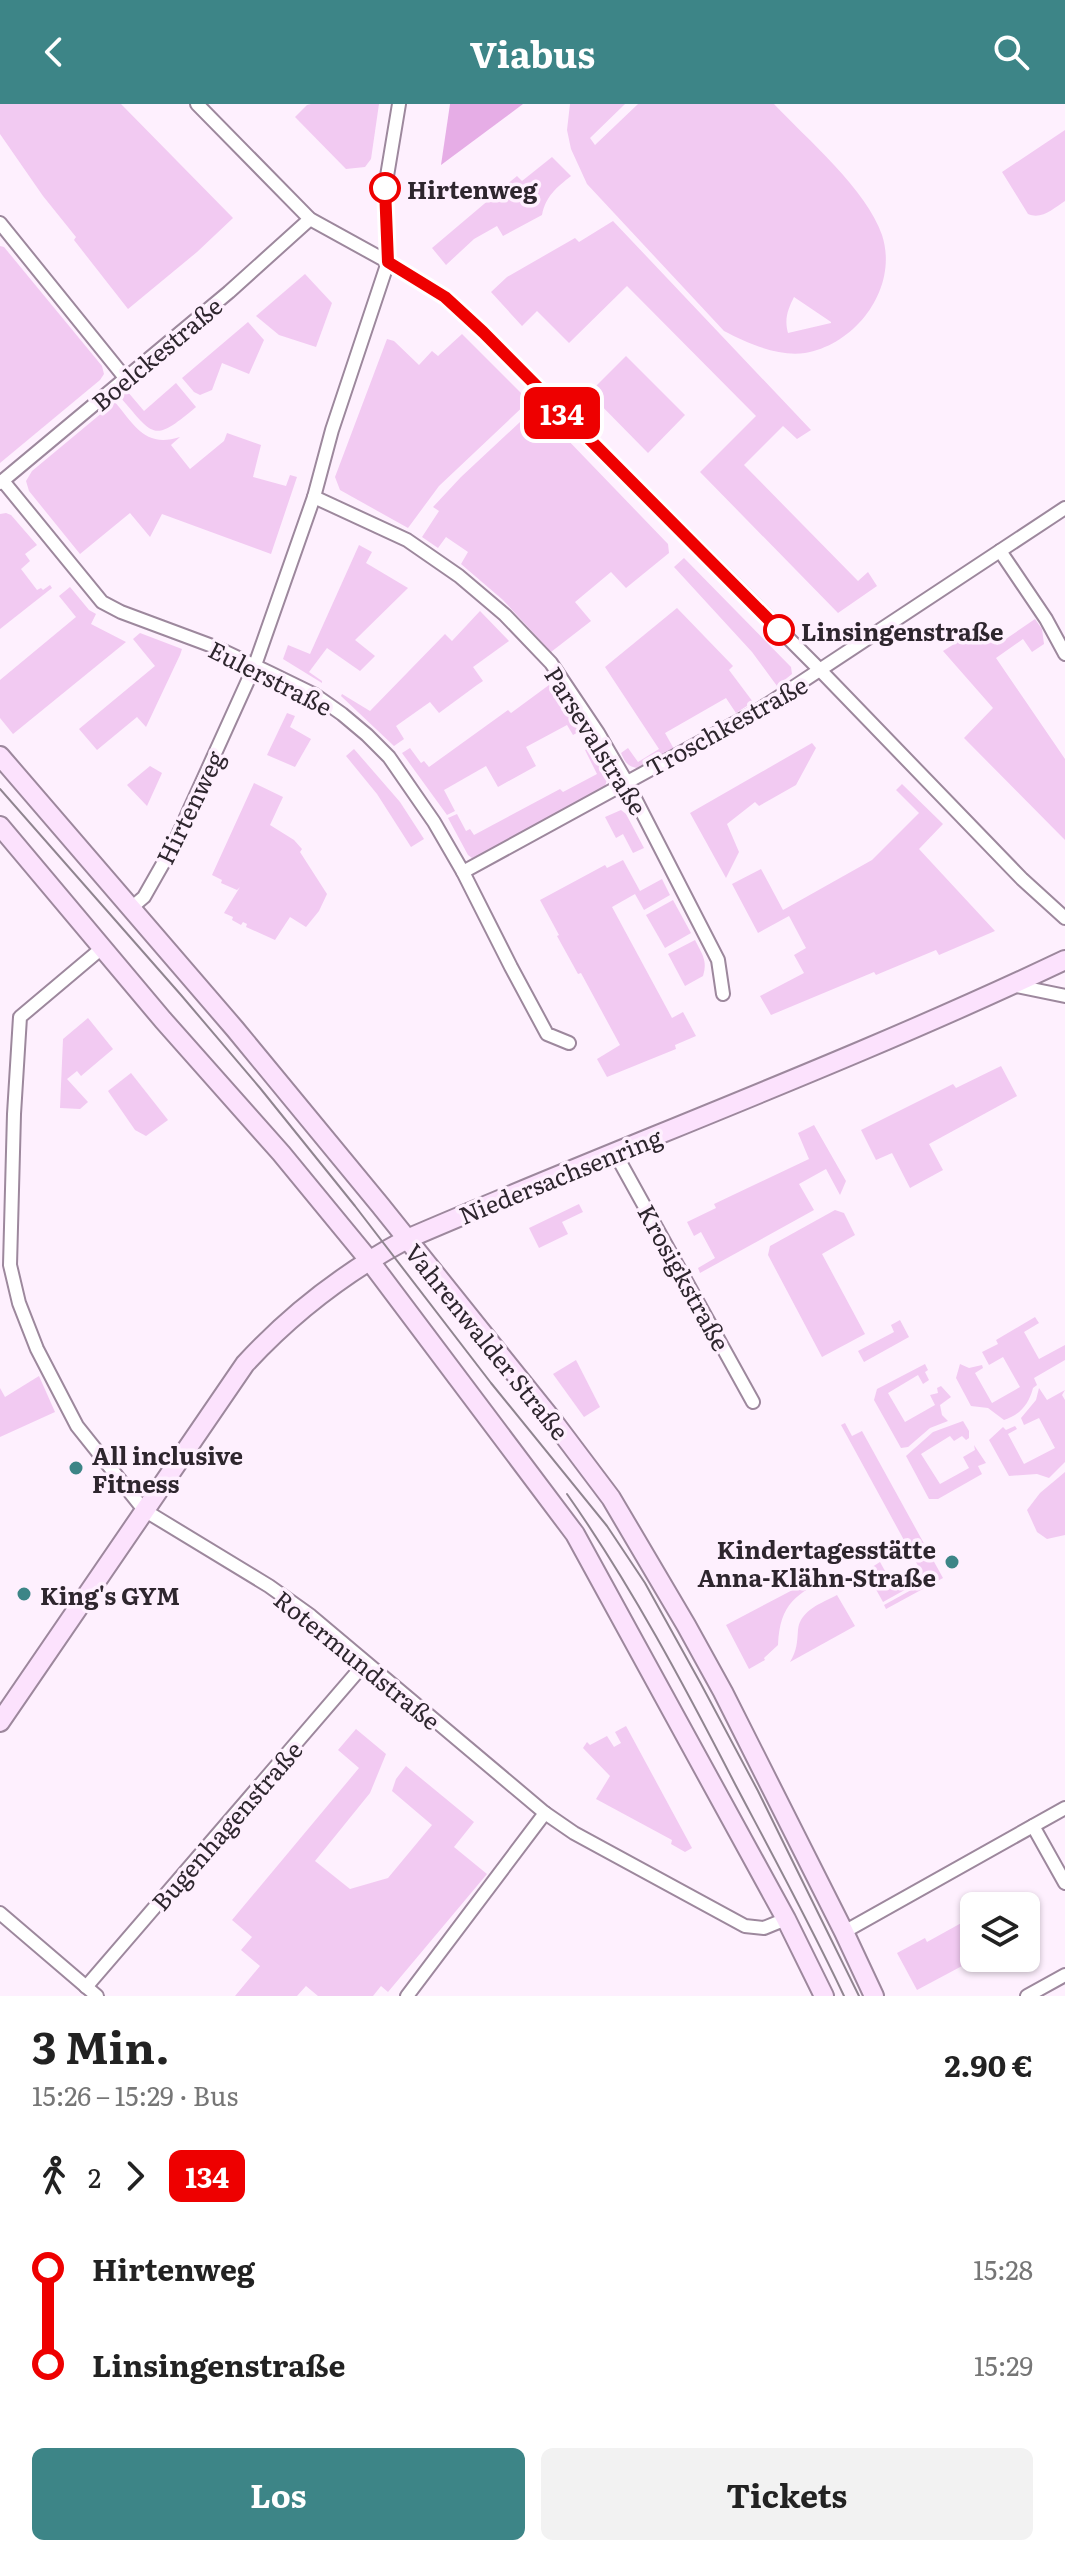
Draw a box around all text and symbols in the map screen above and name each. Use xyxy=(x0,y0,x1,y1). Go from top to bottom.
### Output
text: Viabus xyxy=(470,26,595,79)
icon: back xyxy=(32,30,76,74)
icon: search xyxy=(989,30,1033,74)
place label: Hirtenweg xyxy=(407,171,538,206)
marker: Hirtenweg xyxy=(370,173,400,203)
street label: Boelckestraße xyxy=(83,288,229,418)
line badge: 134 xyxy=(516,387,608,439)
text: 134 xyxy=(540,392,584,434)
place label: Linsingenstraße xyxy=(801,613,1004,648)
marker: Linsingenstraße xyxy=(764,615,794,645)
street label: Eulerstraße xyxy=(203,631,339,723)
street label: Parsevalstraße xyxy=(537,659,657,821)
street label: Troschkestraße xyxy=(639,666,813,784)
street label: Hirtenweg xyxy=(146,744,232,870)
street label: Niedersachsenring xyxy=(453,1118,667,1232)
street label: Krosigkstraße xyxy=(630,1198,740,1356)
street label: Vahrenwalder Straße xyxy=(398,1235,578,1447)
place label: All inclusive Fitness xyxy=(92,1437,243,1500)
marker: All inclusive Fitness xyxy=(67,1459,85,1477)
place label: Kindertagesstätte Anna-Klähn-Straße xyxy=(697,1531,936,1594)
marker: Kindertagesstätte Anna-Klähn-Straße xyxy=(943,1553,961,1571)
place label: King's GYM xyxy=(40,1577,180,1612)
street label: Rotermundstraße xyxy=(267,1581,449,1737)
marker: King's GYM xyxy=(15,1585,33,1603)
street label: Bugenhagenstraße xyxy=(142,1733,310,1917)
map controls xyxy=(960,1892,1040,1972)
button: layers xyxy=(960,1892,1040,1972)
text: 3 Min. xyxy=(32,2012,170,2078)
text: 2.90 € xyxy=(944,2042,1033,2086)
text: 15:26 – 15:29 · Bus xyxy=(32,2075,238,2114)
icon: walk xyxy=(32,2154,76,2198)
icon: forward xyxy=(113,2154,157,2198)
text: 134 xyxy=(185,2155,229,2197)
text: 2 xyxy=(88,2157,101,2196)
text: Hirtenweg xyxy=(92,2246,255,2290)
text: 15:28 xyxy=(973,2249,1033,2288)
text: Linsingenstraße xyxy=(92,2342,345,2386)
text: 15:29 xyxy=(974,2345,1033,2384)
button: Los xyxy=(32,2448,525,2540)
button: Tickets xyxy=(541,2448,1033,2540)

